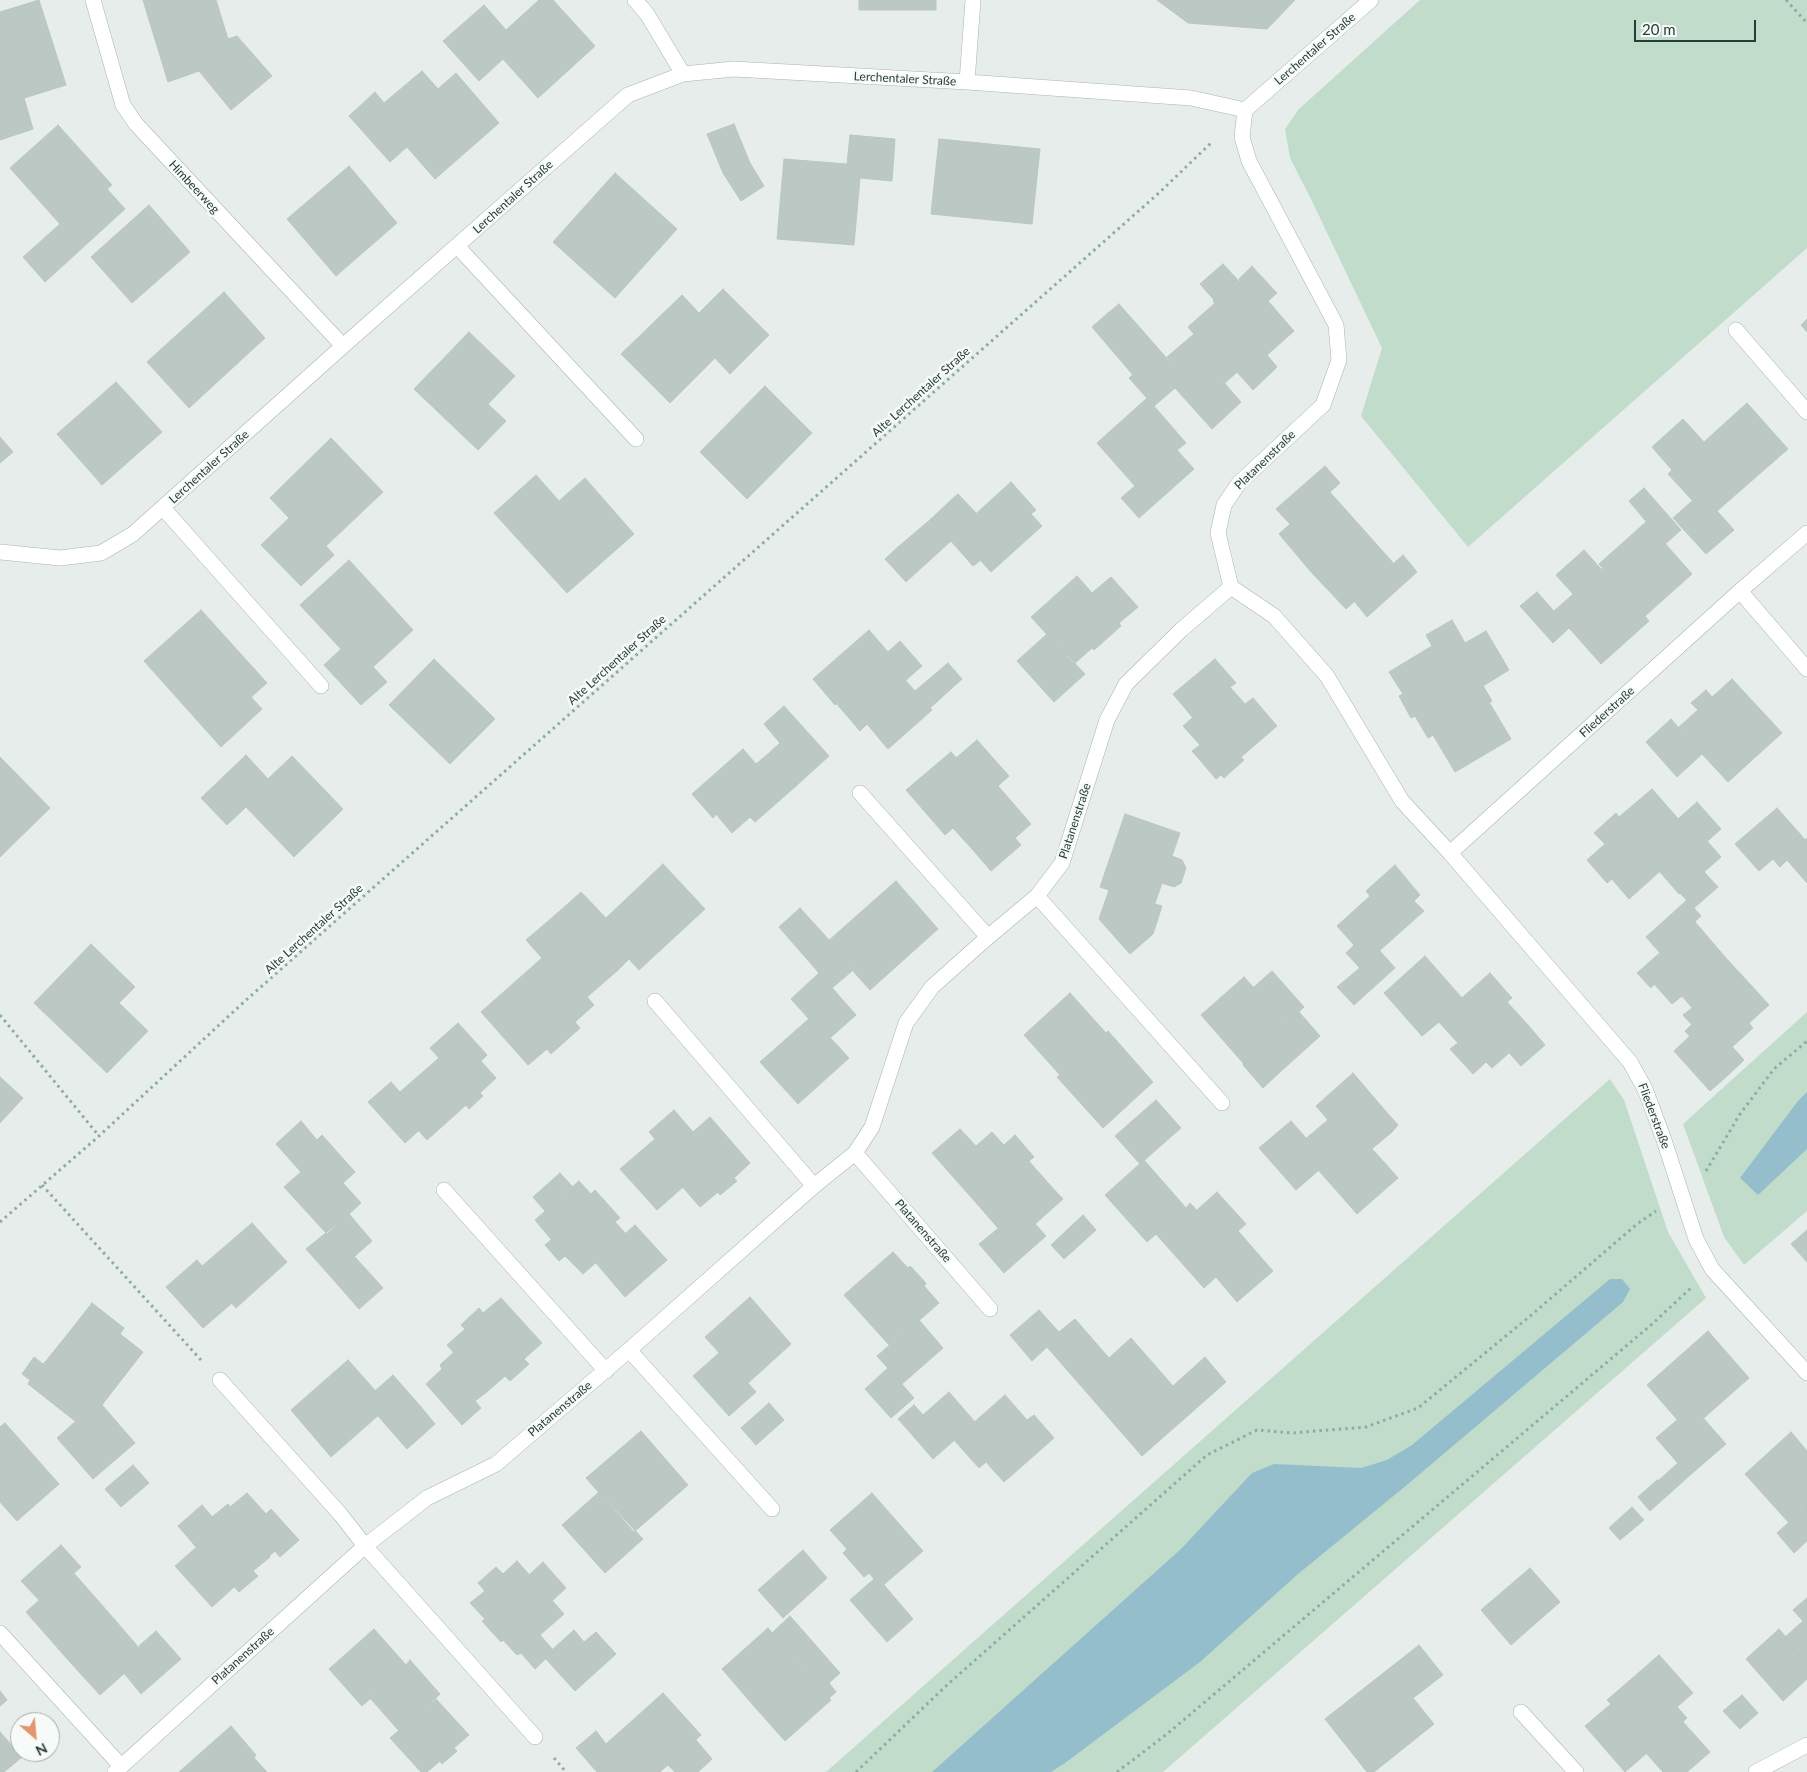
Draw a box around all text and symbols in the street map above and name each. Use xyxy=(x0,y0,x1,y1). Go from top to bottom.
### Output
street label: Lerchentaler Straße xyxy=(1272,10,1358,88)
scale bar xyxy=(1637,10,1760,42)
text: 20 m xyxy=(1642,20,1676,38)
street label: Lerchentaler Straße xyxy=(853,69,957,89)
street label: Himbeerweg xyxy=(166,157,222,217)
street label: Lerchentaler Straße xyxy=(470,157,556,237)
street label: Alte Lerchentaler Straße xyxy=(869,344,973,440)
street label: Lerchentaler Straße xyxy=(166,427,252,507)
street label: Platanenstraße xyxy=(1232,427,1298,493)
street label: Alte Lerchentaler Straße xyxy=(565,612,669,708)
street label: Fliederstraße xyxy=(1576,684,1638,740)
street label: Platanenstraße xyxy=(1056,781,1094,861)
street label: Alte Lerchentaler Straße xyxy=(262,881,366,977)
street label: Fliederstraße xyxy=(1635,1081,1673,1151)
street label: Platanenstraße xyxy=(892,1196,954,1266)
street label: Platanenstraße xyxy=(525,1378,595,1440)
street label: Platanenstraße xyxy=(209,1624,277,1688)
north arrow xyxy=(10,1712,60,1762)
text: N xyxy=(33,1740,50,1760)

